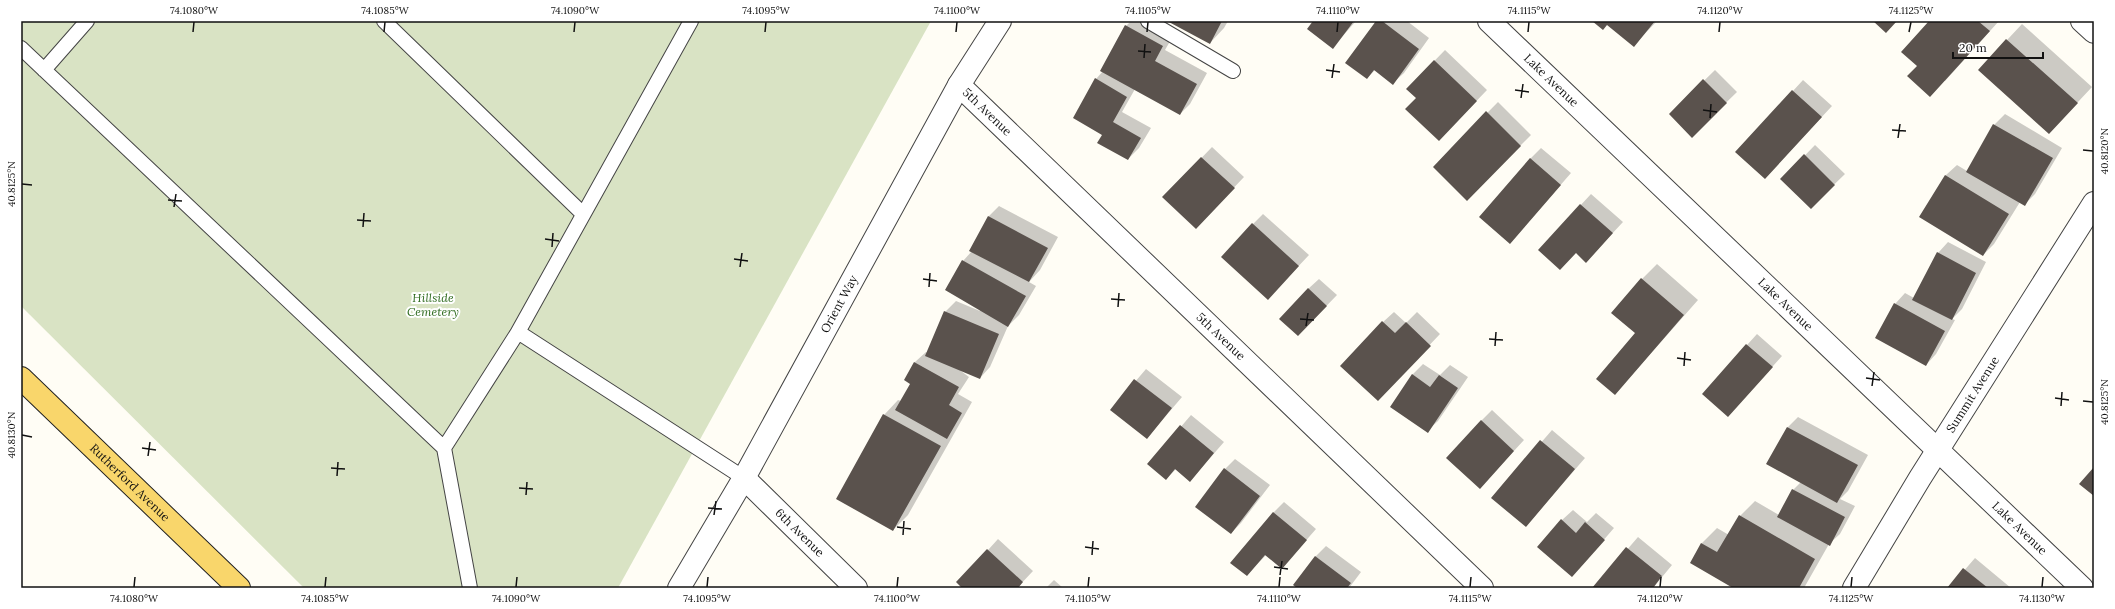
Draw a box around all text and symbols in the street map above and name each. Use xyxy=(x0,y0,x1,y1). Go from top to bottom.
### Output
text: 74.1080°W xyxy=(170,4,219,17)
text: 74.1085°W xyxy=(361,4,410,17)
text: 74.1090°W xyxy=(551,4,600,17)
text: 74.1095°W xyxy=(742,4,791,17)
text: 74.1100°W xyxy=(934,4,981,17)
text: 74.1105°W xyxy=(1125,4,1172,17)
text: 74.1110°W xyxy=(1316,4,1361,17)
text: 74.1115°W xyxy=(1508,4,1551,17)
text: 74.1120°W xyxy=(1697,4,1744,17)
text: 74.1125°W xyxy=(1889,4,1934,17)
scale bar xyxy=(1953,34,2043,60)
text: 20 m xyxy=(1959,40,1987,55)
street label: Lake Avenue xyxy=(1521,50,1582,110)
street label: 5th Avenue xyxy=(960,85,1015,139)
text: 40.8120°N xyxy=(2098,127,2111,174)
text: 40.8125°N xyxy=(5,161,18,207)
street label: Orient Way xyxy=(817,272,861,335)
street label: Lake Avenue xyxy=(1755,274,1817,334)
park label: Hillside Cemetery xyxy=(407,290,459,319)
street label: 5th Avenue xyxy=(1193,309,1249,364)
street label: Summit Avenue xyxy=(1943,353,2002,435)
text: 40.8125°N xyxy=(2098,379,2111,425)
text: 40.8130°N xyxy=(5,411,18,458)
street label: Rutherford Avenue xyxy=(87,440,174,525)
street label: Lake Avenue xyxy=(1989,498,2051,558)
street label: 6th Avenue xyxy=(772,505,828,560)
text: 74.1080°W xyxy=(110,592,159,605)
text: 74.1085°W xyxy=(301,592,350,605)
text: 74.1090°W xyxy=(492,592,541,605)
text: 74.1095°W xyxy=(683,592,732,605)
text: 74.1100°W xyxy=(874,592,921,605)
text: 74.1105°W xyxy=(1065,592,1112,605)
text: 74.1110°W xyxy=(1257,592,1302,605)
text: 74.1115°W xyxy=(1449,592,1492,605)
text: 74.1120°W xyxy=(1637,592,1684,605)
text: 74.1125°W xyxy=(1829,592,1874,605)
text: 74.1130°W xyxy=(2019,592,2066,605)

